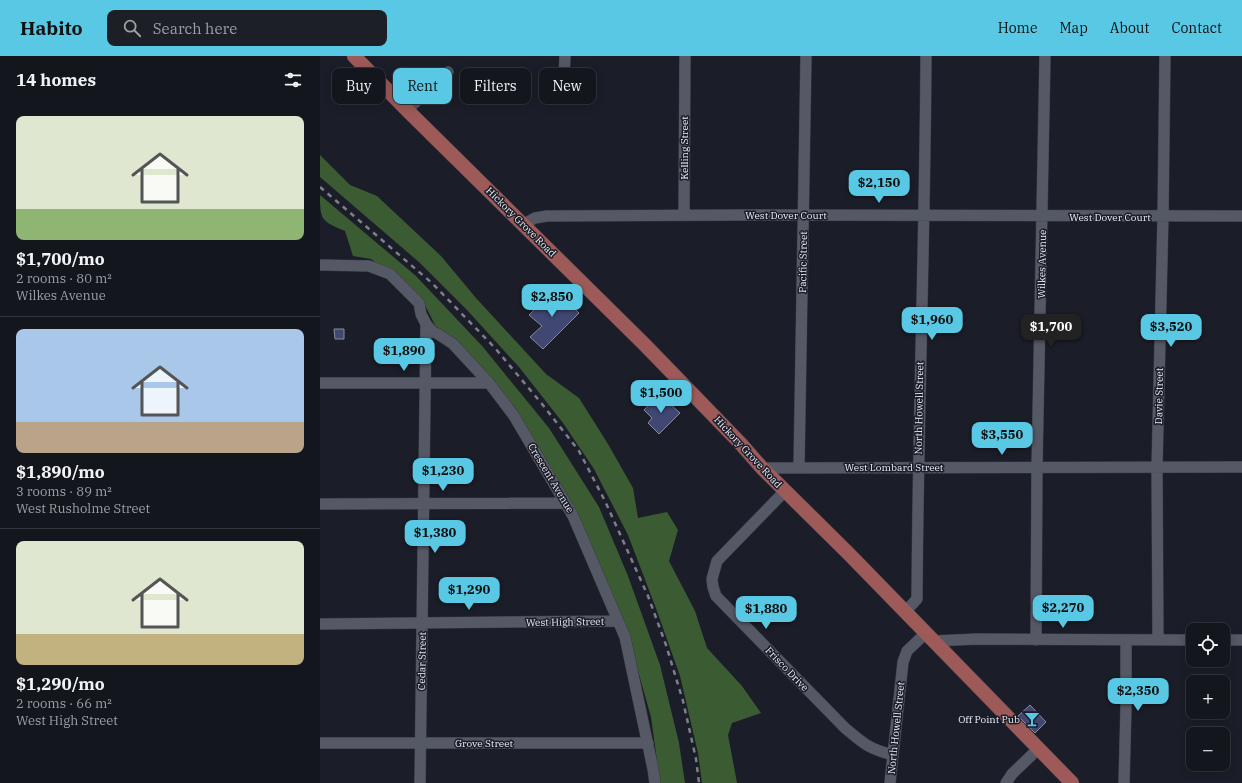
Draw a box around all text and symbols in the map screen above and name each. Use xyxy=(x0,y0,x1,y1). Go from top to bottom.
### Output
search box xyxy=(107,10,387,46)
text: Habito xyxy=(20,16,83,40)
icon: search xyxy=(121,17,143,39)
text: Search here xyxy=(153,19,237,38)
text: Home xyxy=(998,19,1037,37)
text: Map xyxy=(1059,19,1088,37)
text: About xyxy=(1110,19,1149,37)
text: Contact xyxy=(1171,19,1222,37)
chip: Buy xyxy=(332,68,385,104)
chip: Rent xyxy=(393,68,452,104)
chip: Filters xyxy=(460,68,531,104)
chip: New xyxy=(539,68,596,104)
text: 14 homes xyxy=(16,69,96,91)
icon: filters xyxy=(282,69,304,91)
street label: Kelling Street xyxy=(678,116,691,180)
icon: home xyxy=(124,142,196,214)
pin: $2,150 xyxy=(846,170,912,204)
text: $2,150 xyxy=(858,174,900,191)
street label: Hickory Grove Road xyxy=(483,184,559,260)
street label: West Dover Court xyxy=(745,209,827,222)
street label: West Dover Court xyxy=(1069,211,1151,224)
street label: Wilkes Avenue xyxy=(1035,229,1049,299)
street label: Pacific Street xyxy=(796,231,810,293)
text: $1,700/mo xyxy=(16,248,105,270)
text: 2 rooms · 80 m² xyxy=(16,270,112,287)
pin: $2,850 xyxy=(519,284,585,318)
text: Wilkes Avenue xyxy=(16,287,106,304)
text: $2,850 xyxy=(531,288,573,305)
pin: $1,960 xyxy=(899,307,965,341)
text: $1,960 xyxy=(911,311,953,328)
pin: $1,700 xyxy=(1018,314,1084,348)
pin: $3,520 xyxy=(1138,314,1204,348)
text: $1,700 xyxy=(1030,318,1072,335)
text: $3,520 xyxy=(1150,318,1192,335)
pin: $1,890 xyxy=(371,338,437,372)
text: $1,890 xyxy=(383,342,425,359)
icon: home xyxy=(124,355,196,427)
street label: North Howell Street xyxy=(912,361,926,455)
street label: Davie Street xyxy=(1152,367,1166,424)
pin: $1,500 xyxy=(628,380,694,414)
text: $1,500 xyxy=(640,384,682,401)
street label: Hickory Grove Road xyxy=(711,413,785,491)
pin: $3,550 xyxy=(969,422,1035,456)
text: $3,550 xyxy=(981,426,1023,443)
street label: Crescent Avenue xyxy=(525,441,577,515)
pin: $1,230 xyxy=(410,458,476,492)
text: $1,890/mo xyxy=(16,461,105,483)
street label: West Lombard Street xyxy=(845,461,944,474)
text: $1,230 xyxy=(422,462,464,479)
text: 3 rooms · 89 m² xyxy=(16,483,112,500)
text: West Rusholme Street xyxy=(16,500,150,517)
pin: $1,380 xyxy=(402,520,468,554)
text: $1,380 xyxy=(414,524,456,541)
icon: home xyxy=(124,567,196,639)
pin: $1,290 xyxy=(436,577,502,611)
text: $1,290 xyxy=(448,581,490,598)
pin: $2,270 xyxy=(1030,595,1096,629)
pin: $1,880 xyxy=(733,596,799,630)
text: $2,270 xyxy=(1042,599,1084,616)
text: $1,880 xyxy=(745,600,787,617)
street label: West High Street xyxy=(526,615,605,629)
map controls xyxy=(1186,623,1230,771)
button: locate xyxy=(1186,623,1230,667)
street label: Cedar Street xyxy=(415,631,429,690)
street label: Frisco Drive xyxy=(763,644,811,694)
text: $1,290/mo xyxy=(16,673,105,695)
button: + xyxy=(1186,675,1230,719)
pin: $2,350 xyxy=(1105,678,1171,712)
street label: North Howell Street xyxy=(885,681,907,775)
text: $2,350 xyxy=(1117,682,1159,699)
text: 2 rooms · 66 m² xyxy=(16,695,112,712)
bar icon: Off Point Pub xyxy=(1023,710,1041,728)
text: West High Street xyxy=(16,712,118,729)
place label: Off Point Pub xyxy=(958,713,1020,726)
button: − xyxy=(1186,727,1230,771)
street label: Grove Street xyxy=(455,737,514,750)

